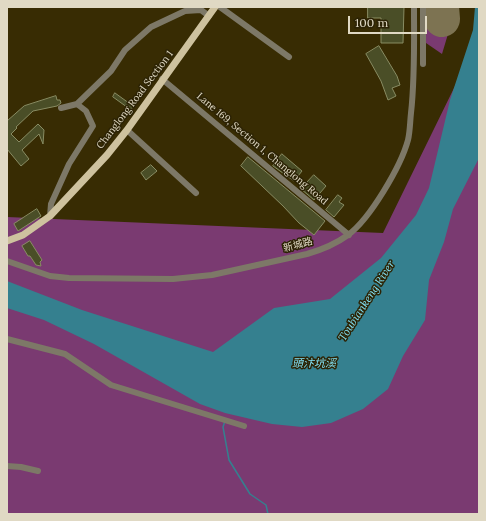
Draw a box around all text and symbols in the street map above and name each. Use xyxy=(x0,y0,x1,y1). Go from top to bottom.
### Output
scale bar xyxy=(350,8,429,34)
text: 100 m xyxy=(355,15,388,30)
street label: Changlong Road Section 1 xyxy=(94,49,176,151)
street label: Lane 169, Section 1, Changlong Road xyxy=(194,90,330,208)
street label: 新城路 xyxy=(282,235,314,255)
water label: Toubiankeng River xyxy=(336,258,398,344)
water label: 頭汴坑溪 xyxy=(292,357,336,371)

